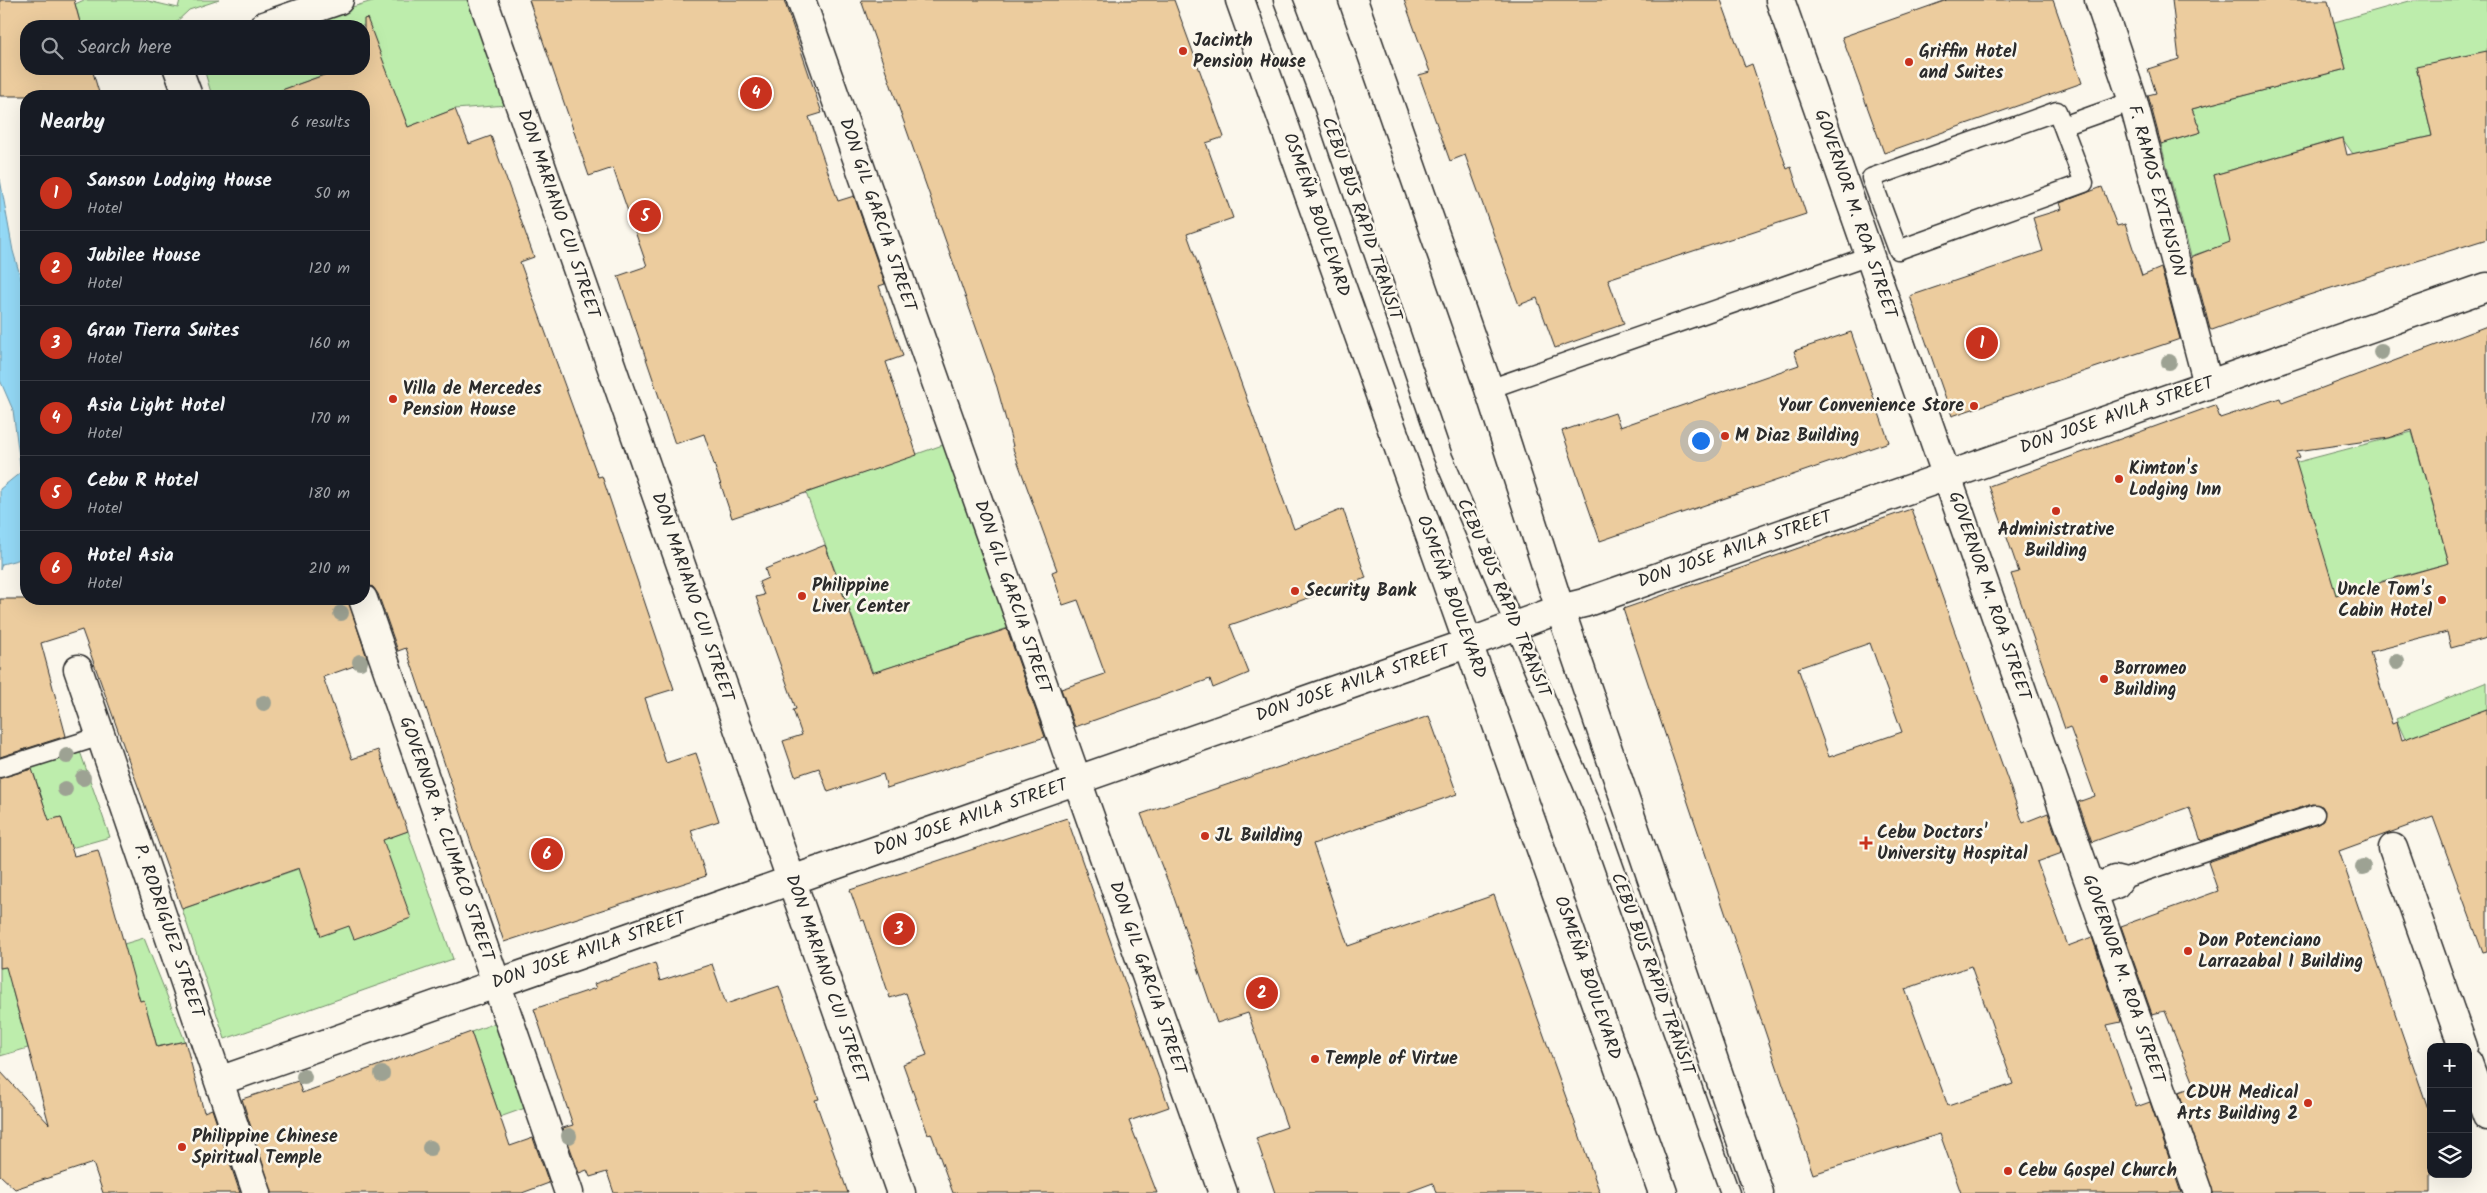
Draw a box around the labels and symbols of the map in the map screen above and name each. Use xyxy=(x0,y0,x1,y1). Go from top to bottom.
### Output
place label: Jacinth Pension House xyxy=(1193,27,1306,77)
place label: Griffin Hotel and Suites xyxy=(1919,38,2017,88)
marker: Jacinth Pension House xyxy=(1177,45,1189,57)
marker: Griffin Hotel and Suites xyxy=(1903,56,1915,68)
pin: 4 xyxy=(740,74,772,112)
street label: F. RAMOS EXTENSION xyxy=(2119,102,2193,280)
street label: DON MARIANO CUI STREET xyxy=(509,106,608,324)
street label: GOVERNOR M. ROA STREET xyxy=(1806,106,1905,324)
street label: CEBU BUS RAPID TRANSIT xyxy=(1313,113,1410,326)
street label: DON GIL GARCIA STREET xyxy=(830,114,924,317)
street label: OSMEÑA BOULEVARD xyxy=(1274,129,1358,301)
pin: 5 xyxy=(629,197,661,235)
pin: 1 xyxy=(1966,324,1998,362)
street label: DON JOSE AVILA STREET xyxy=(2016,369,2219,463)
place label: Villa de Mercedes Pension House xyxy=(403,375,542,425)
place label: Your Convenience Store xyxy=(1778,392,1964,421)
marker: Villa de Mercedes Pension House xyxy=(387,393,399,405)
marker: Your Convenience Store xyxy=(1968,400,1980,412)
place label: M Diaz Building xyxy=(1735,422,1859,451)
your location xyxy=(1688,428,1714,454)
marker: M Diaz Building xyxy=(1719,430,1731,442)
place label: Kimton's Lodging Inn xyxy=(2129,455,2221,505)
marker: Kimton's Lodging Inn xyxy=(2113,473,2125,485)
street label: GOVERNOR M. ROA STREET xyxy=(1940,488,2039,706)
street label: DON MARIANO CUI STREET xyxy=(643,489,742,707)
street label: CEBU BUS RAPID TRANSIT xyxy=(1448,494,1559,703)
street label: DON GIL GARCIA STREET xyxy=(965,496,1059,699)
street label: DON JOSE AVILA STREET xyxy=(1634,503,1837,597)
marker: Administrative Building xyxy=(2050,505,2062,517)
street label: OSMEÑA BOULEVARD xyxy=(1408,511,1494,683)
place label: Administrative Building xyxy=(1998,516,2114,566)
place label: Philippine Liver Center xyxy=(812,572,911,622)
place label: Uncle Tom's Cabin Hotel xyxy=(2337,576,2433,626)
place label: Security Bank xyxy=(1305,577,1417,606)
marker: Security Bank xyxy=(1289,585,1301,597)
marker: Philippine Liver Center xyxy=(796,590,808,602)
marker: Uncle Tom's Cabin Hotel xyxy=(2436,594,2448,606)
street label: DON JOSE AVILA STREET xyxy=(1252,637,1455,731)
place label: Borromeo Building xyxy=(2114,655,2186,705)
marker: Borromeo Building xyxy=(2098,673,2110,685)
street label: GOVERNOR A. CLIMACO STREET xyxy=(390,713,502,966)
street label: DON JOSE AVILA STREET xyxy=(870,771,1073,865)
place label: Cebu Doctors' University Hospital xyxy=(1877,819,2028,869)
place label: JL Building xyxy=(1215,822,1303,851)
marker: JL Building xyxy=(1199,830,1211,842)
pin: 6 xyxy=(531,835,563,873)
marker: Cebu Doctors' University Hospital xyxy=(1859,836,1873,850)
street label: P. RODRIGUEZ STREET xyxy=(125,840,212,1023)
street label: CEBU BUS RAPID TRANSIT xyxy=(1602,869,1703,1081)
street label: DON MARIANO CUI STREET xyxy=(777,871,876,1089)
street label: GOVERNOR M. ROA STREET xyxy=(2074,871,2173,1089)
street label: DON GIL GARCIA STREET xyxy=(1100,877,1194,1080)
street label: OSMEÑA BOULEVARD xyxy=(1545,892,1629,1064)
street label: DON JOSE AVILA STREET xyxy=(488,904,691,998)
pin: 3 xyxy=(883,910,915,948)
place label: Don Potenciano Larrazabal I Building xyxy=(2198,927,2363,977)
marker: Don Potenciano Larrazabal I Building xyxy=(2182,945,2194,957)
pin: 2 xyxy=(1246,974,1278,1012)
place label: Temple of Virtue xyxy=(1325,1045,1458,1074)
marker: Temple of Virtue xyxy=(1309,1053,1321,1065)
place label: CDUH Medical Arts Building 2 xyxy=(2177,1079,2298,1129)
marker: CDUH Medical Arts Building 2 xyxy=(2302,1097,2314,1109)
place label: Philippine Chinese Spiritual Temple xyxy=(192,1123,338,1173)
marker: Philippine Chinese Spiritual Temple xyxy=(176,1141,188,1153)
place label: Cebu Gospel Church xyxy=(2018,1157,2177,1186)
marker: Cebu Gospel Church xyxy=(2002,1165,2014,1177)

